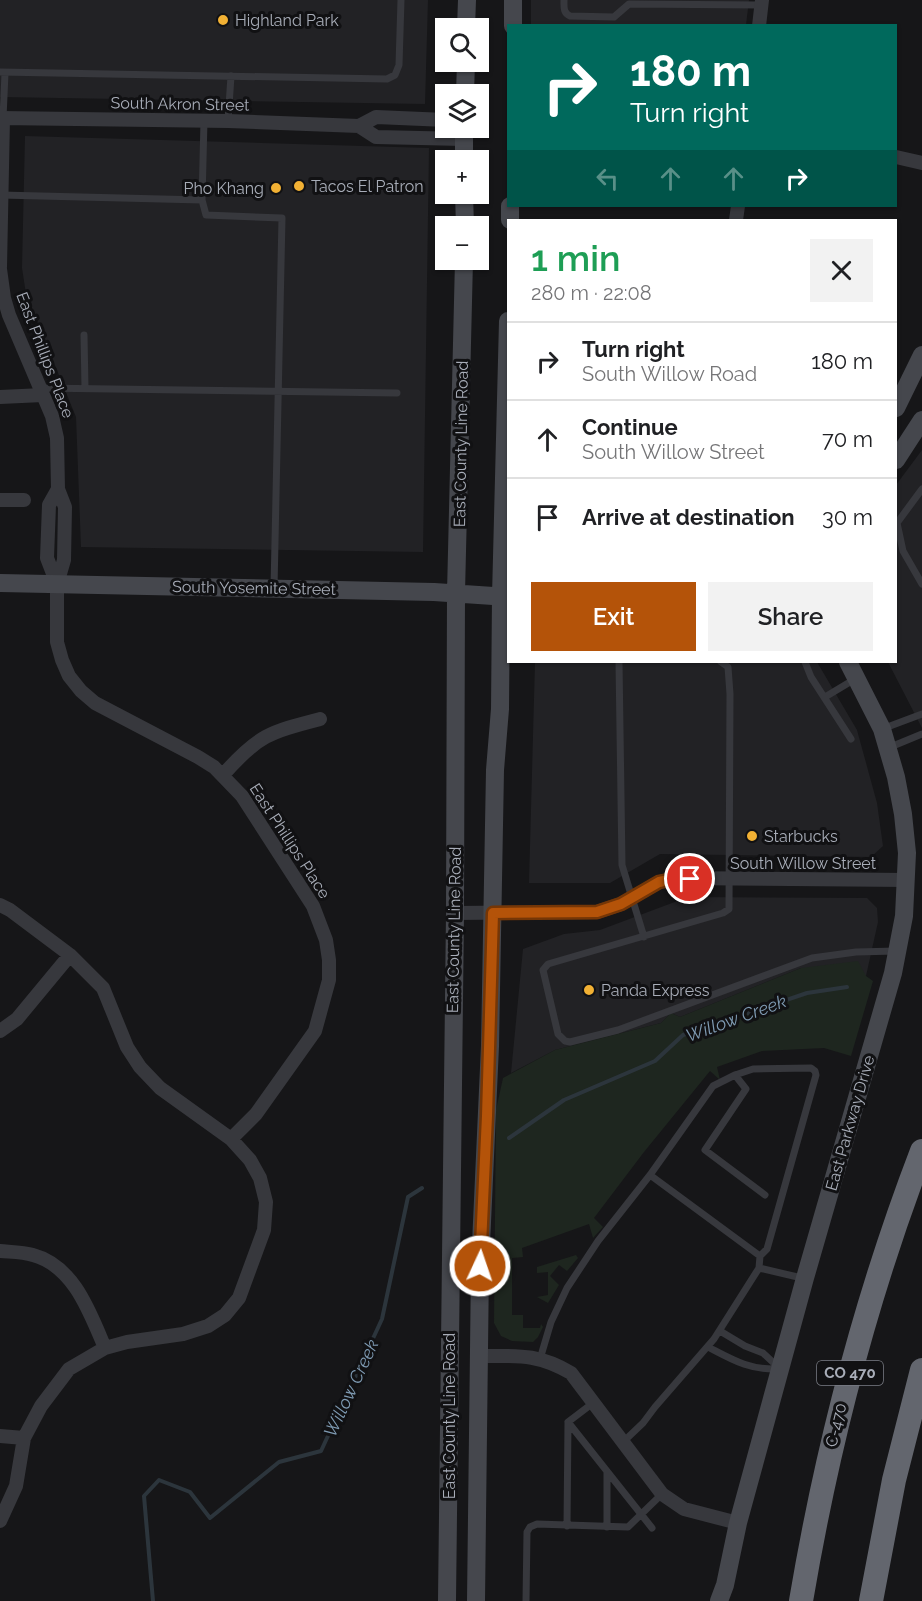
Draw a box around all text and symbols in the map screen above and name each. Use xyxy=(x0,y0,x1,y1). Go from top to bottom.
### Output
place label: Highland Park xyxy=(235,11,339,30)
marker: Highland Park xyxy=(216,13,230,27)
map controls xyxy=(435,18,489,270)
button: search xyxy=(435,18,489,72)
text: 180 m xyxy=(630,47,751,96)
icon: right xyxy=(531,48,609,126)
button: layers xyxy=(435,84,489,138)
street label: South Akron Street xyxy=(110,93,250,115)
text: Turn right xyxy=(630,97,749,128)
button: + xyxy=(435,150,489,204)
icon: left xyxy=(591,162,624,195)
icon: ahead xyxy=(654,162,687,195)
icon: ahead xyxy=(717,162,750,195)
icon: right xyxy=(780,162,813,195)
place label: Tacos El Patron xyxy=(311,177,424,196)
place label: Pho Khang xyxy=(184,179,264,198)
marker: Tacos El Patron xyxy=(292,179,306,193)
marker: Pho Khang xyxy=(269,181,283,195)
button: − xyxy=(435,216,489,270)
text: 1 min xyxy=(531,237,620,279)
button: close xyxy=(810,239,873,302)
text: 280 m · 22:08 xyxy=(531,281,652,305)
street label: East Phillips Place xyxy=(12,289,78,421)
text: Turn right xyxy=(582,336,685,362)
icon: right xyxy=(531,345,564,378)
text: 180 m xyxy=(811,348,873,374)
street label: East County Line Road xyxy=(450,361,472,527)
text: South Willow Road xyxy=(582,362,757,386)
text: Continue xyxy=(582,414,678,440)
icon: ahead xyxy=(531,423,564,456)
text: 70 m xyxy=(822,426,873,452)
text: South Willow Street xyxy=(582,440,765,464)
icon: arrive xyxy=(531,501,564,534)
text: Arrive at destination xyxy=(582,504,795,530)
text: 30 m xyxy=(822,504,873,530)
street label: South Yosemite Street xyxy=(172,577,337,599)
button: Exit xyxy=(531,582,696,651)
button: Share xyxy=(708,582,873,651)
street label: East Phillips Place xyxy=(246,780,334,902)
place label: Starbucks xyxy=(764,827,838,846)
marker: Starbucks xyxy=(745,829,759,843)
street label: East County Line Road xyxy=(443,847,465,1013)
pin xyxy=(664,853,715,904)
street label: South Willow Street xyxy=(730,854,877,873)
icon: arrive xyxy=(673,862,706,895)
place label: Panda Express xyxy=(601,981,710,1000)
marker: Panda Express xyxy=(582,983,596,997)
water label: Willow Creek xyxy=(683,990,790,1046)
street label: East Parkway Drive xyxy=(822,1053,878,1193)
position arrow xyxy=(448,1234,512,1298)
street label: East County Line Road xyxy=(440,1333,459,1499)
water label: Willow Creek xyxy=(319,1335,383,1440)
road number: CO 470 xyxy=(817,1361,883,1385)
street label: C-470 xyxy=(821,1401,851,1449)

